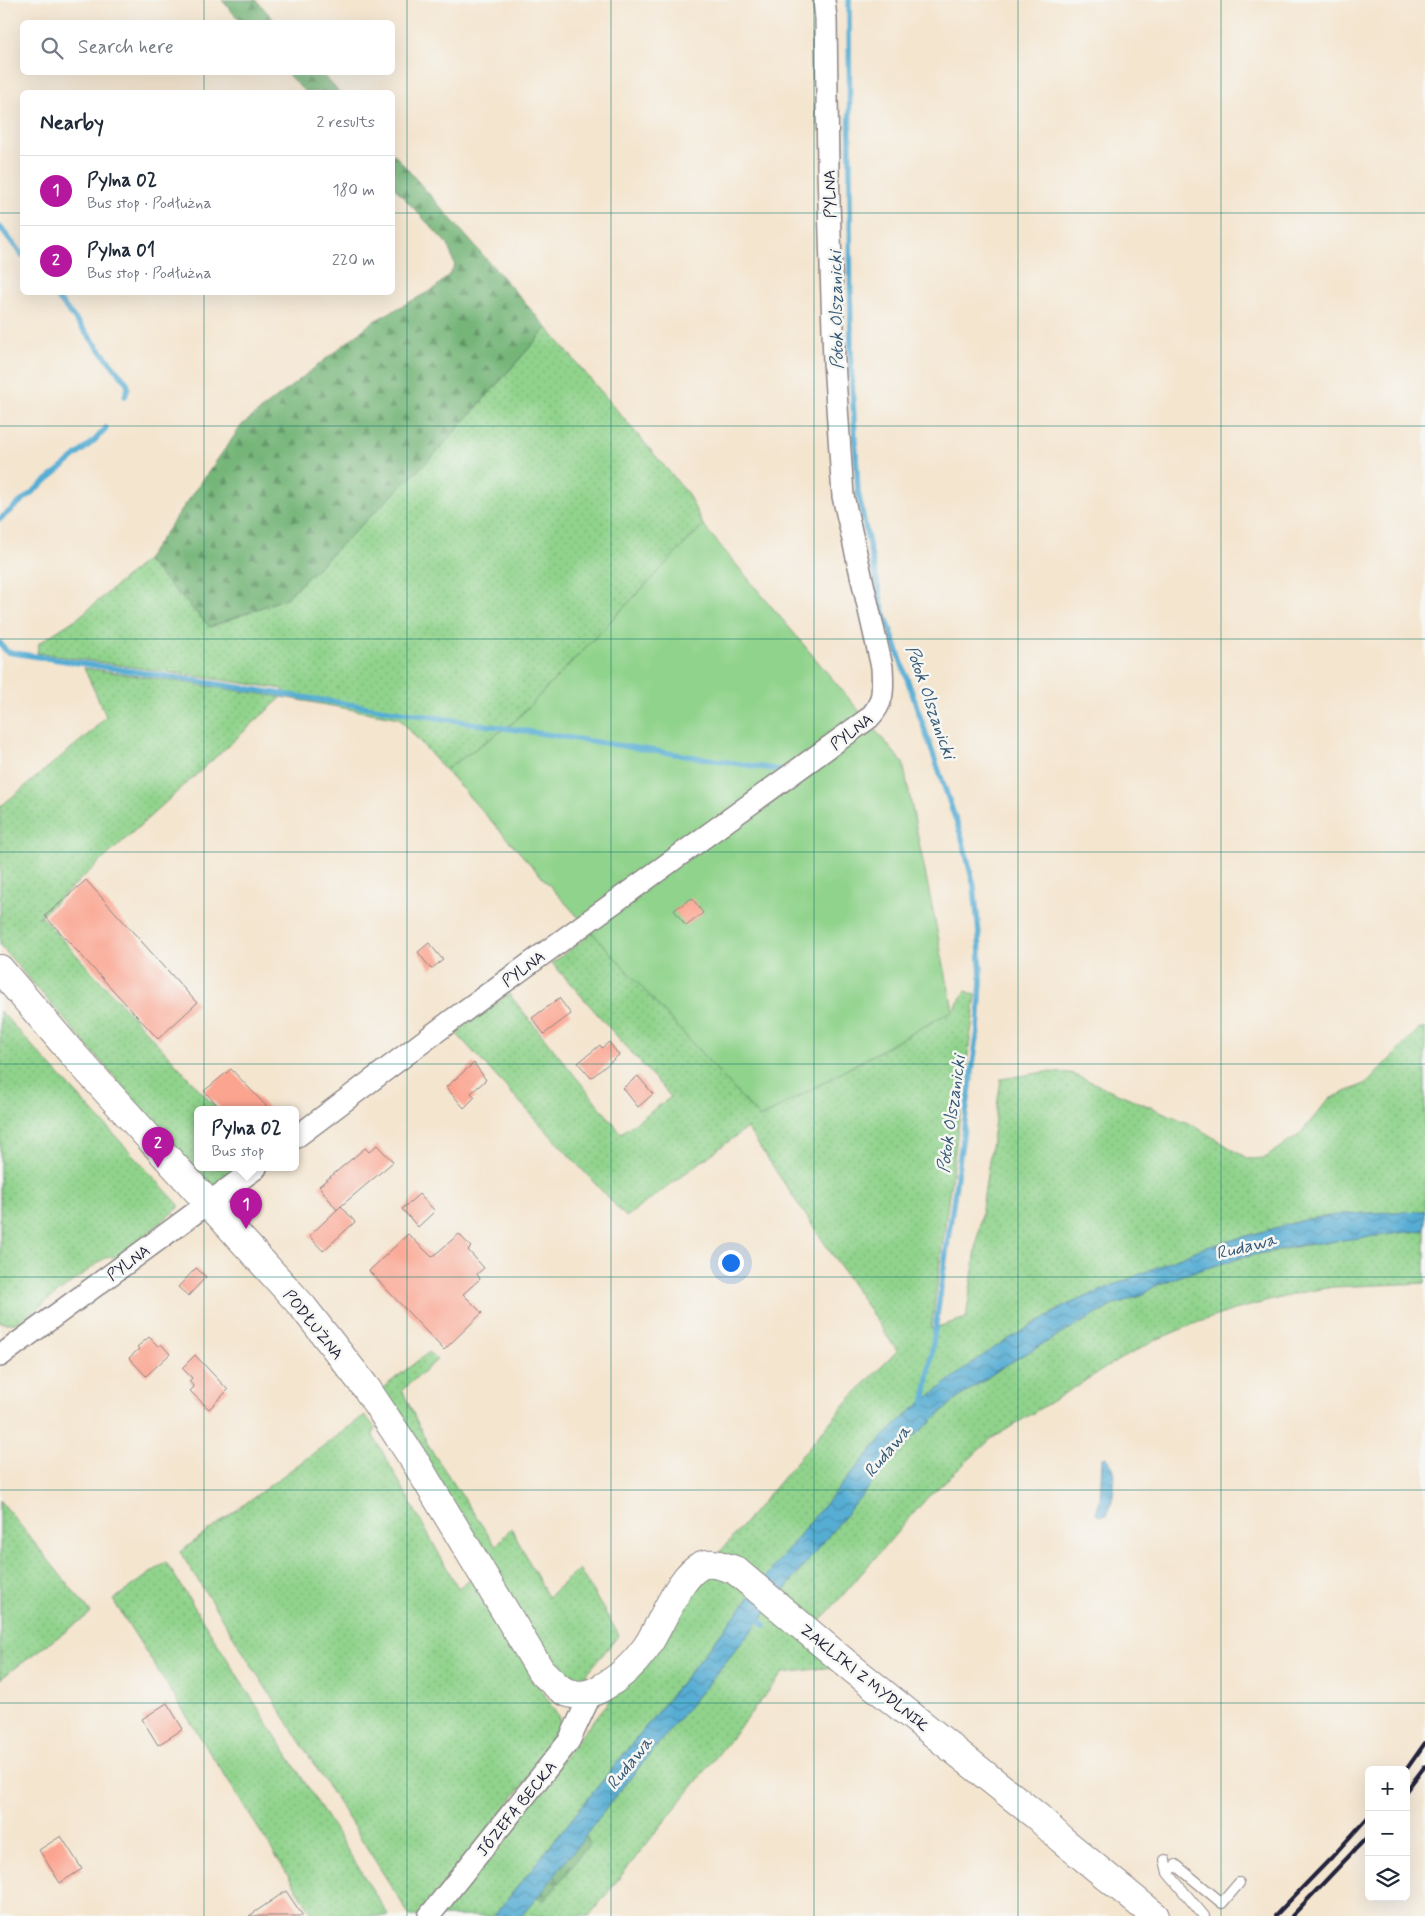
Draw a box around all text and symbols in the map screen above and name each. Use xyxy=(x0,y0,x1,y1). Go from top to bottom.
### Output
search box xyxy=(20,20,395,75)
icon: search xyxy=(38,34,66,62)
text: Search here xyxy=(78,35,174,60)
text: Nearby xyxy=(40,109,104,137)
text: 2 results xyxy=(317,112,375,133)
text: Pylna 02 xyxy=(87,168,157,193)
street label: PYLNA xyxy=(820,169,841,219)
text: 1 xyxy=(52,180,60,201)
text: 180 m xyxy=(332,180,375,201)
text: Bus stop · Podłużna xyxy=(87,193,212,214)
text: Pylna 01 xyxy=(87,238,155,263)
water label: Potok Olszanicki xyxy=(824,248,850,369)
text: 2 xyxy=(52,250,60,271)
text: 220 m xyxy=(332,250,375,271)
text: Bus stop · Podłużna xyxy=(87,263,212,284)
water label: Potok Olszanicki xyxy=(899,642,962,765)
street label: PYLNA xyxy=(826,709,878,755)
street label: PYLNA xyxy=(498,946,550,992)
water label: Potok Olszanicki xyxy=(932,1051,973,1174)
popup xyxy=(194,1106,299,1171)
text: Pylna 02 xyxy=(212,1116,281,1141)
pin: 2 xyxy=(142,1127,174,1168)
text: Bus stop xyxy=(212,1141,264,1162)
pin: 1 xyxy=(230,1188,262,1229)
water label: Rudawa xyxy=(1214,1228,1280,1266)
street label: PYLNA xyxy=(103,1240,155,1286)
your location xyxy=(718,1250,744,1276)
street label: PODŁUŻNA xyxy=(278,1286,348,1364)
water label: Rudawa xyxy=(859,1419,917,1483)
street label: ZAKLIKI Z MYDLNIK xyxy=(795,1620,933,1737)
water label: Rudawa xyxy=(601,1731,659,1795)
street label: JÓZEFA BECKA xyxy=(472,1757,562,1861)
map controls xyxy=(1365,1766,1410,1901)
button: + xyxy=(1365,1766,1410,1811)
button: − xyxy=(1365,1811,1410,1856)
button: layers xyxy=(1365,1856,1410,1901)

